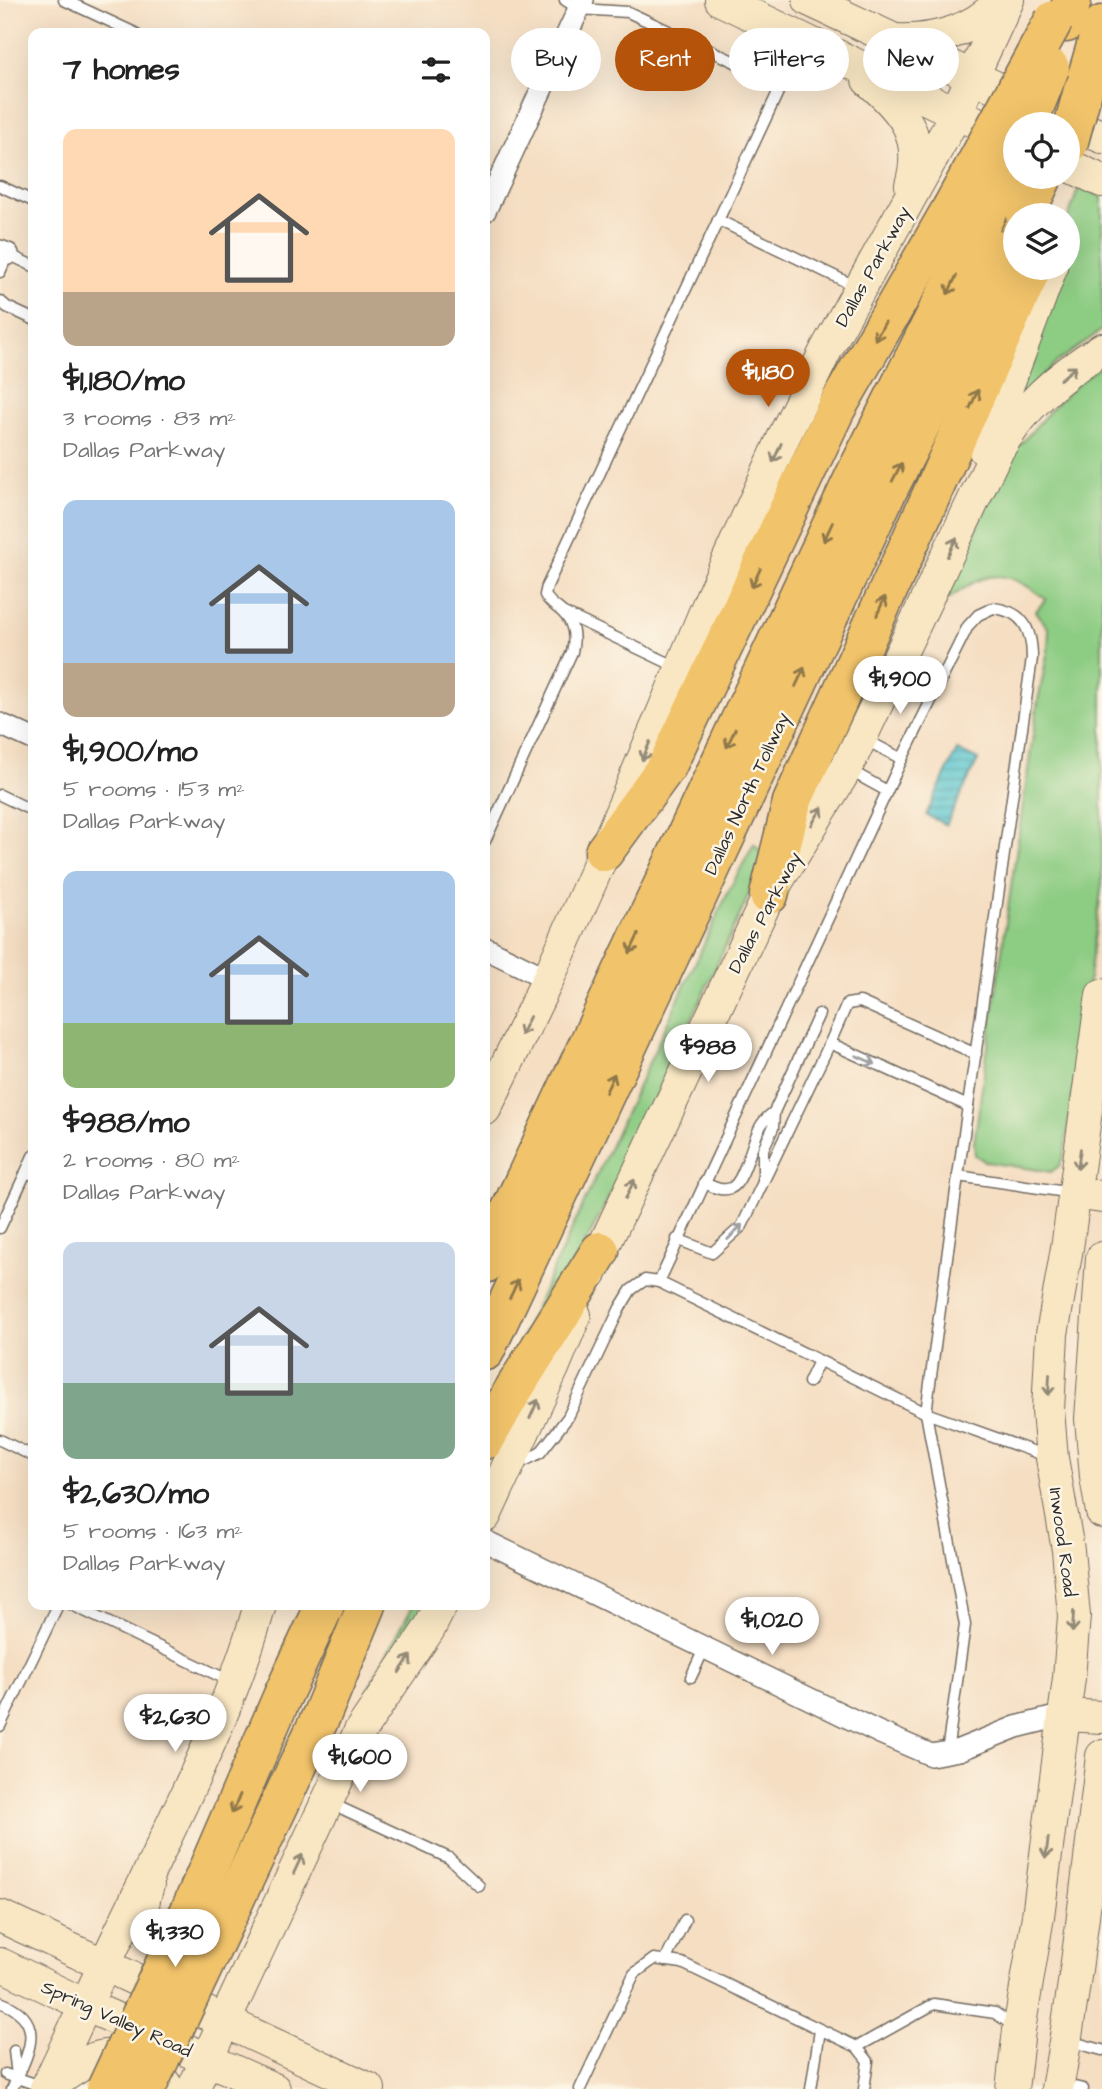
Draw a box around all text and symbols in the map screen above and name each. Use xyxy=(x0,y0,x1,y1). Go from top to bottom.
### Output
chip: Buy xyxy=(511,28,601,91)
chip: Rent xyxy=(615,28,715,91)
chip: Filters xyxy=(729,28,849,91)
chip: New xyxy=(863,28,959,91)
text: 7 homes xyxy=(63,49,180,91)
icon: filters xyxy=(417,51,455,89)
map controls xyxy=(1003,112,1080,280)
button: locate xyxy=(1003,112,1080,189)
icon: home xyxy=(196,175,322,301)
street label: Dallas Parkway xyxy=(829,201,919,332)
button: layers xyxy=(1003,203,1080,280)
one-way arrow xyxy=(944,274,958,295)
one-way arrow xyxy=(873,321,887,341)
pin: $1,180 xyxy=(711,350,825,409)
text: $1,180 xyxy=(742,356,794,388)
text: $1,180/mo xyxy=(63,360,185,402)
one-way arrow xyxy=(1059,365,1077,380)
one-way arrow xyxy=(968,388,981,410)
text: 3 rooms · 83 m² xyxy=(63,402,236,434)
text: Dallas Parkway xyxy=(63,434,225,466)
one-way arrow xyxy=(770,442,783,463)
one-way arrow xyxy=(891,462,905,482)
one-way arrow xyxy=(821,521,834,542)
one-way arrow xyxy=(946,537,959,558)
icon: home xyxy=(196,546,322,672)
one-way arrow xyxy=(748,567,762,588)
one-way arrow xyxy=(875,596,888,618)
pin: $1,900 xyxy=(843,656,957,716)
text: $1,900 xyxy=(869,663,931,695)
one-way arrow xyxy=(794,667,807,688)
street label: Dallas North Tollway xyxy=(698,707,798,880)
one-way arrow xyxy=(724,727,737,748)
text: $1,900/mo xyxy=(63,731,198,773)
one-way arrow xyxy=(639,740,652,761)
text: 5 rooms · 153 m² xyxy=(63,773,245,805)
text: Dallas Parkway xyxy=(63,805,225,837)
one-way arrow xyxy=(811,806,825,826)
street label: Dallas Parkway xyxy=(722,847,810,979)
icon: home xyxy=(196,917,322,1043)
one-way arrow xyxy=(627,933,641,954)
one-way arrow xyxy=(518,1015,531,1036)
pin: $988 xyxy=(667,1024,749,1084)
text: $988 xyxy=(680,1031,736,1063)
one-way arrow xyxy=(855,1054,876,1067)
one-way arrow xyxy=(604,1073,617,1094)
text: $988/mo xyxy=(63,1102,190,1144)
text: 2 rooms · 80 m² xyxy=(63,1144,240,1176)
one-way arrow xyxy=(1072,1148,1085,1170)
text: Dallas Parkway xyxy=(63,1176,225,1208)
one-way arrow xyxy=(624,1179,637,1200)
one-way arrow xyxy=(727,1224,744,1241)
one-way arrow xyxy=(507,1279,521,1300)
icon: home xyxy=(196,1288,322,1414)
one-way arrow xyxy=(1043,1373,1056,1396)
one-way arrow xyxy=(528,1399,541,1421)
text: $2,630/mo xyxy=(63,1473,209,1515)
street label: Inwood Road xyxy=(1041,1486,1084,1599)
text: 5 rooms · 163 m² xyxy=(63,1515,243,1547)
text: Dallas Parkway xyxy=(63,1547,225,1579)
pin: $1,020 xyxy=(715,1598,829,1657)
text: $1,020 xyxy=(741,1604,803,1636)
one-way arrow xyxy=(1066,1610,1079,1633)
one-way arrow xyxy=(398,1655,412,1674)
pin: $2,630 xyxy=(118,1694,232,1754)
text: $2,630 xyxy=(140,1701,210,1733)
pin: $1,600 xyxy=(303,1734,417,1794)
text: $1,600 xyxy=(328,1741,392,1773)
one-way arrow xyxy=(229,1793,242,1814)
one-way arrow xyxy=(1040,1836,1053,1859)
one-way arrow xyxy=(292,1854,305,1875)
pin: $1,330 xyxy=(118,1910,232,1969)
text: $1,330 xyxy=(146,1916,204,1948)
street label: Spring Valley Road xyxy=(36,1974,196,2066)

